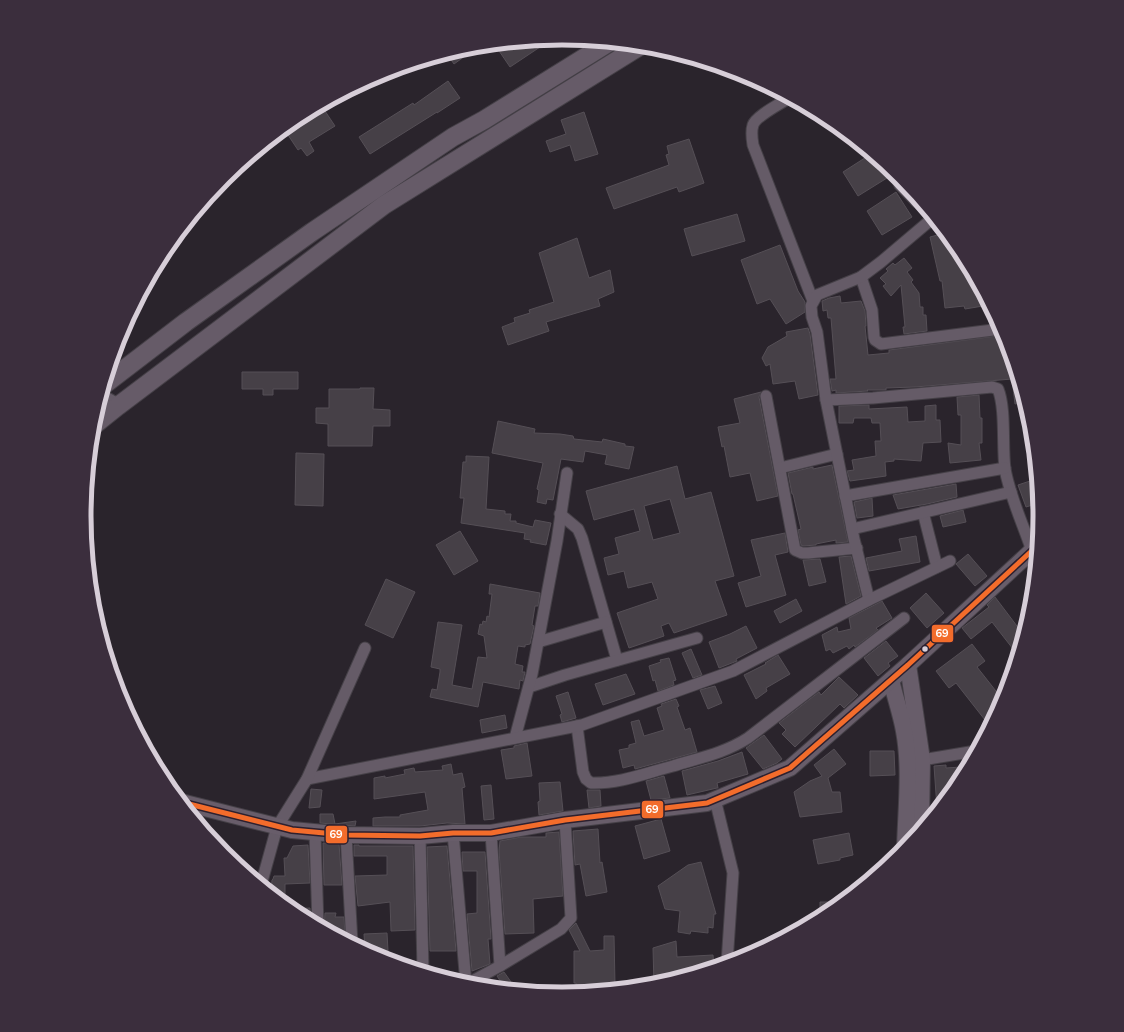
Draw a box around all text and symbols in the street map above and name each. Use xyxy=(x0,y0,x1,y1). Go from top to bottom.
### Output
line badge: 69 xyxy=(931,624,954,643)
text: 69 xyxy=(935,626,949,640)
unlabelled marker xyxy=(920,644,930,654)
line badge: 69 xyxy=(641,800,664,819)
text: 69 xyxy=(645,802,659,816)
line badge: 69 xyxy=(325,825,348,844)
text: 69 xyxy=(329,827,343,841)

